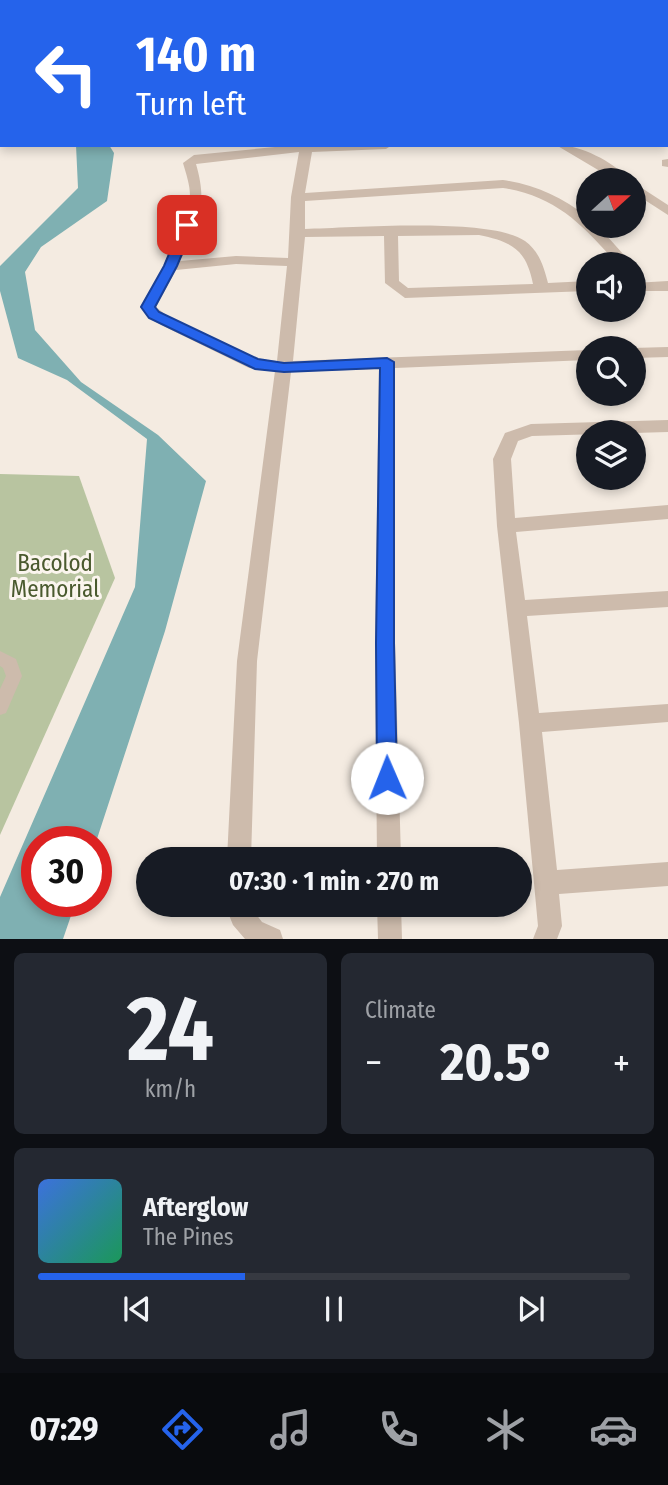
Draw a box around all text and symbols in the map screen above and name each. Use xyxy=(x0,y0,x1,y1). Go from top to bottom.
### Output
text: 140 m xyxy=(136,25,256,84)
icon: left xyxy=(21,28,112,119)
text: Turn left xyxy=(136,85,246,123)
north arrow xyxy=(576,168,646,238)
map controls xyxy=(576,168,646,490)
pin xyxy=(157,195,217,255)
icon: arrive xyxy=(168,206,206,244)
button: sound xyxy=(576,252,646,322)
button: search xyxy=(576,336,646,406)
button: layers xyxy=(576,420,646,490)
park label: Bacolod Memorial xyxy=(11,549,99,603)
position arrow xyxy=(350,741,424,815)
speed limit sign: 30 xyxy=(21,826,112,917)
text: 07:30 · 1 min · 270 m xyxy=(229,866,439,897)
text: 24 xyxy=(127,975,214,1084)
text: Climate xyxy=(365,996,436,1024)
text: 20.5° xyxy=(440,1031,555,1094)
text: − xyxy=(365,1040,382,1086)
text: + xyxy=(613,1040,630,1086)
text: km/h xyxy=(145,1075,196,1103)
text: Afterglow xyxy=(143,1192,248,1223)
text: The Pines xyxy=(143,1223,234,1251)
icon: previous xyxy=(118,1290,156,1328)
icon: pause xyxy=(315,1290,353,1328)
icon: next xyxy=(512,1290,550,1328)
icon: directions xyxy=(158,1405,207,1454)
icon: music xyxy=(266,1405,315,1454)
icon: phone xyxy=(374,1405,423,1454)
icon: climate xyxy=(481,1405,530,1454)
icon: car xyxy=(589,1405,638,1454)
text: 07:29 xyxy=(29,1410,99,1448)

